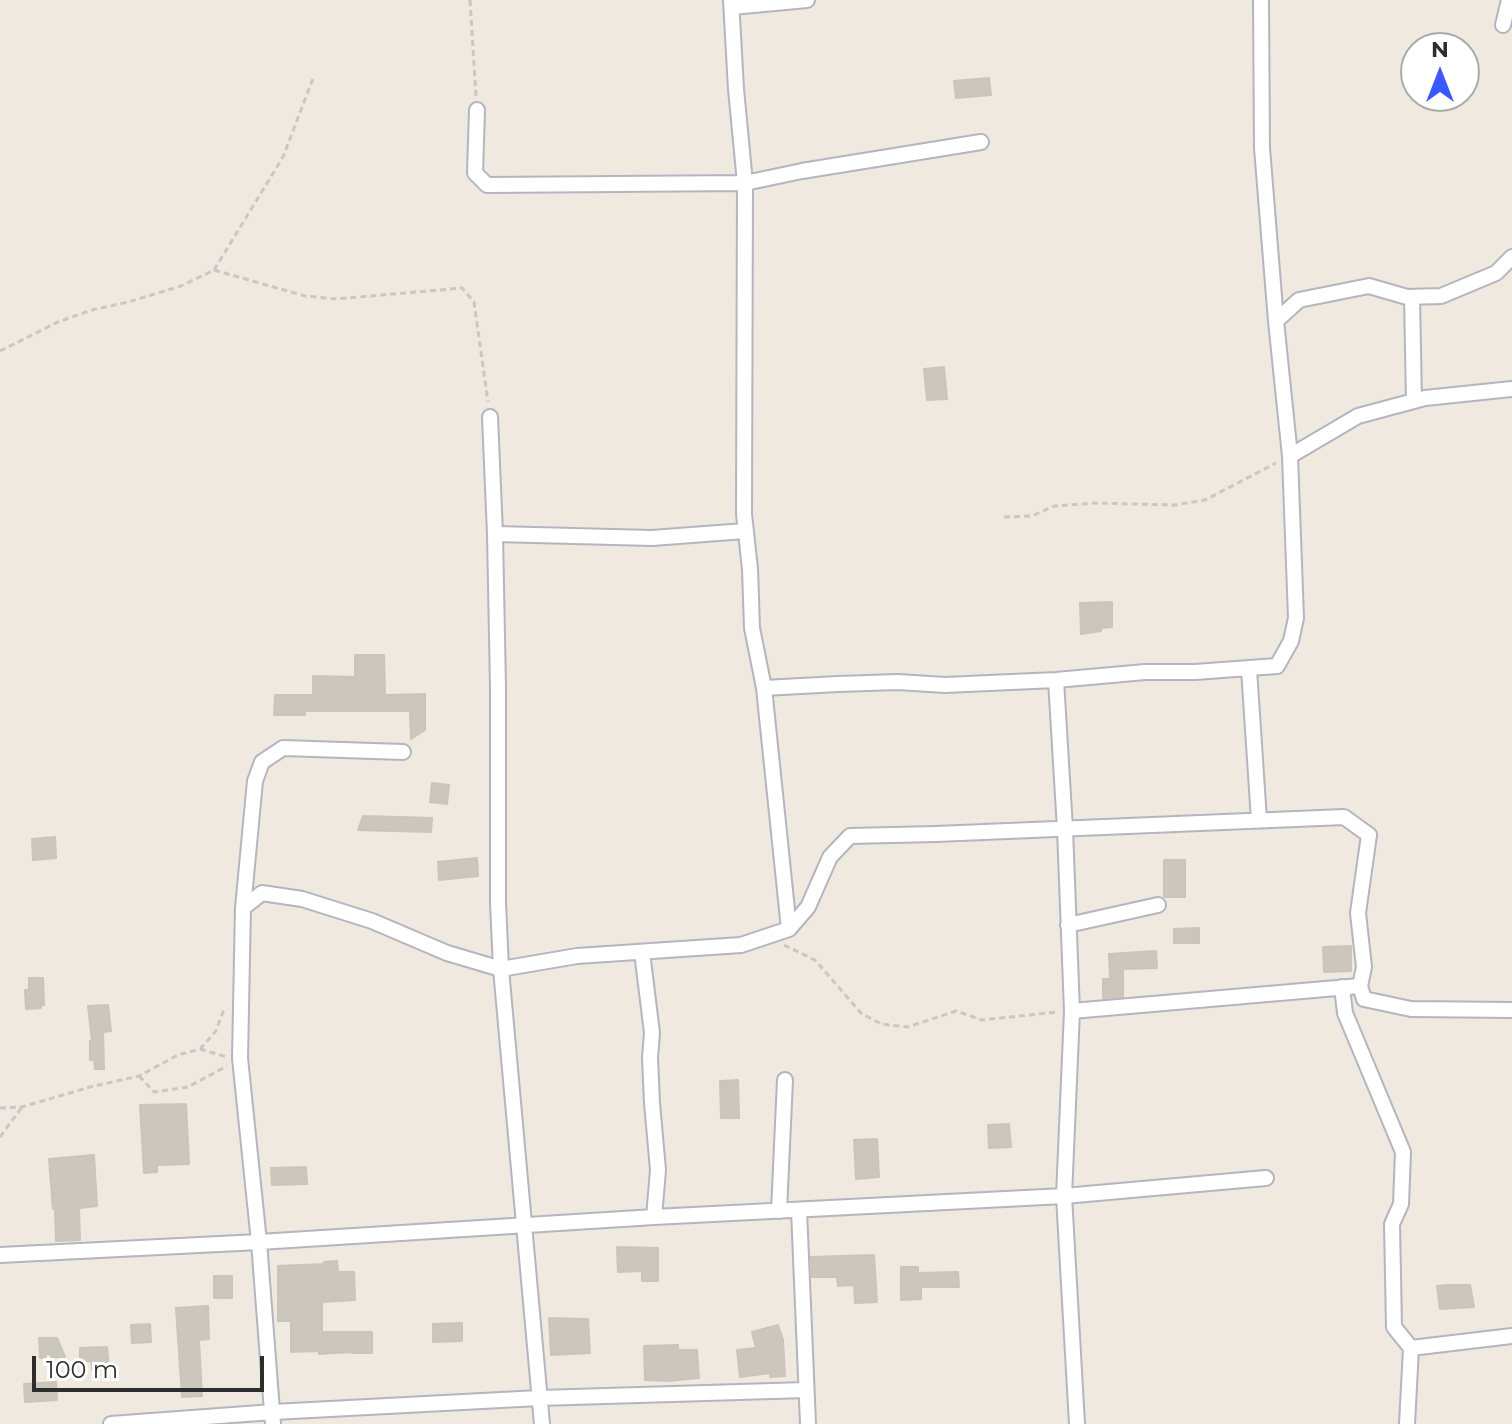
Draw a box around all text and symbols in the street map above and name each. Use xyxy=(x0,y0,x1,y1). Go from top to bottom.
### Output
north arrow xyxy=(1400,32,1480,112)
text: N xyxy=(1431,36,1449,63)
scale bar xyxy=(36,1340,268,1390)
text: 100 m xyxy=(46,1355,118,1384)

